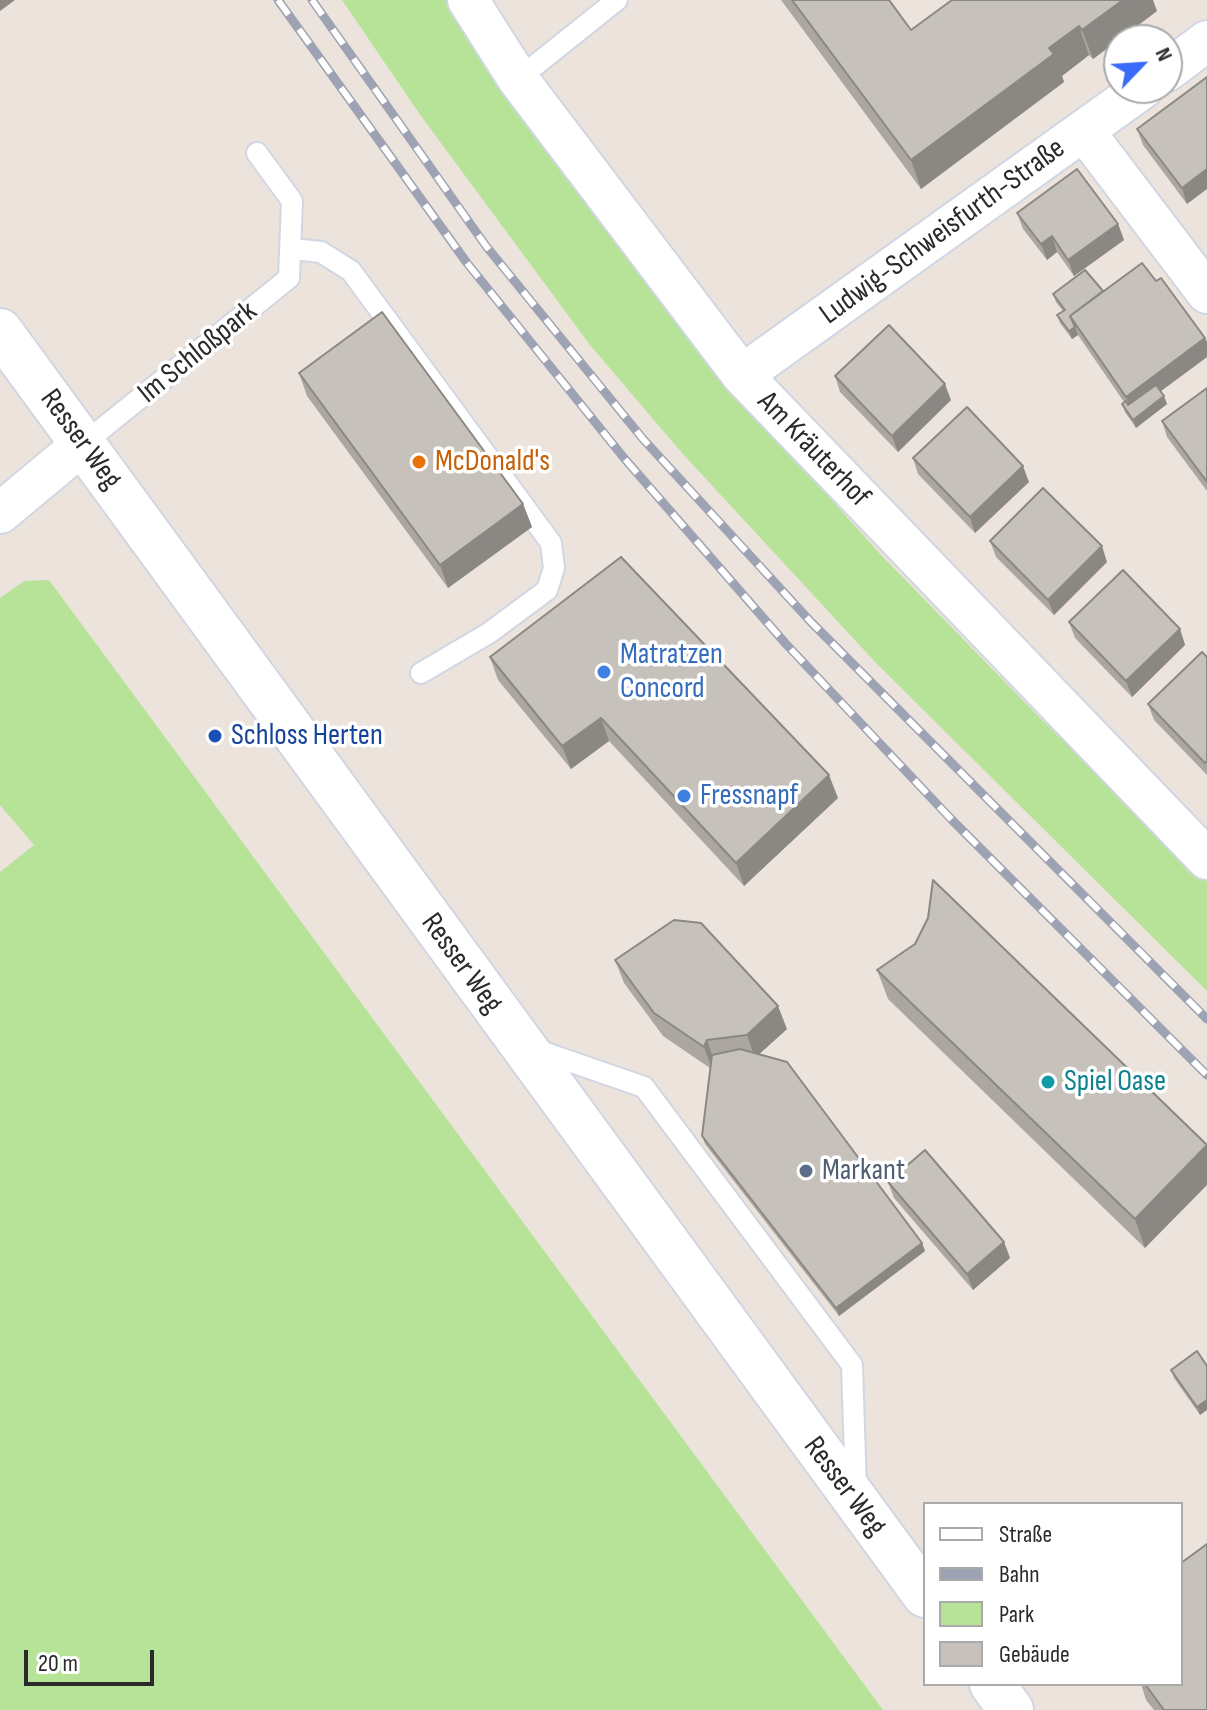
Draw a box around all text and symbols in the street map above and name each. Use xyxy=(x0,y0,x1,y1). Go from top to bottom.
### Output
north arrow xyxy=(1103,24,1183,104)
text: N xyxy=(1149,43,1178,66)
street label: Ludwig-Schweisfurth-Straße xyxy=(813,131,1073,333)
street label: Im Schloßpark xyxy=(131,294,265,412)
street label: Resser Weg xyxy=(32,383,128,497)
street label: Am Kräuterhof xyxy=(749,385,877,515)
place label: McDonald's xyxy=(435,444,550,480)
marker: McDonald's xyxy=(410,453,428,471)
place label: Matratzen Concord xyxy=(620,637,723,708)
marker: Matratzen Concord xyxy=(595,663,613,681)
place label: Schloss Herten xyxy=(231,718,383,754)
marker: Schloss Herten xyxy=(206,727,224,745)
place label: Fressnapf xyxy=(700,778,798,814)
marker: Fressnapf xyxy=(675,787,693,805)
street label: Resser Weg xyxy=(413,907,509,1021)
place label: Spiel Oase xyxy=(1064,1064,1166,1100)
marker: Spiel Oase xyxy=(1039,1073,1057,1091)
place label: Markant xyxy=(822,1153,905,1189)
marker: Markant xyxy=(797,1162,815,1180)
street label: Resser Weg xyxy=(795,1430,893,1544)
legend xyxy=(923,1502,1183,1686)
text: Straße xyxy=(999,1520,1052,1549)
text: Bahn xyxy=(999,1560,1040,1589)
text: Park xyxy=(999,1600,1034,1629)
scale bar xyxy=(28,1634,158,1684)
text: Gebäude xyxy=(999,1640,1070,1669)
text: 20 m xyxy=(38,1649,78,1678)

